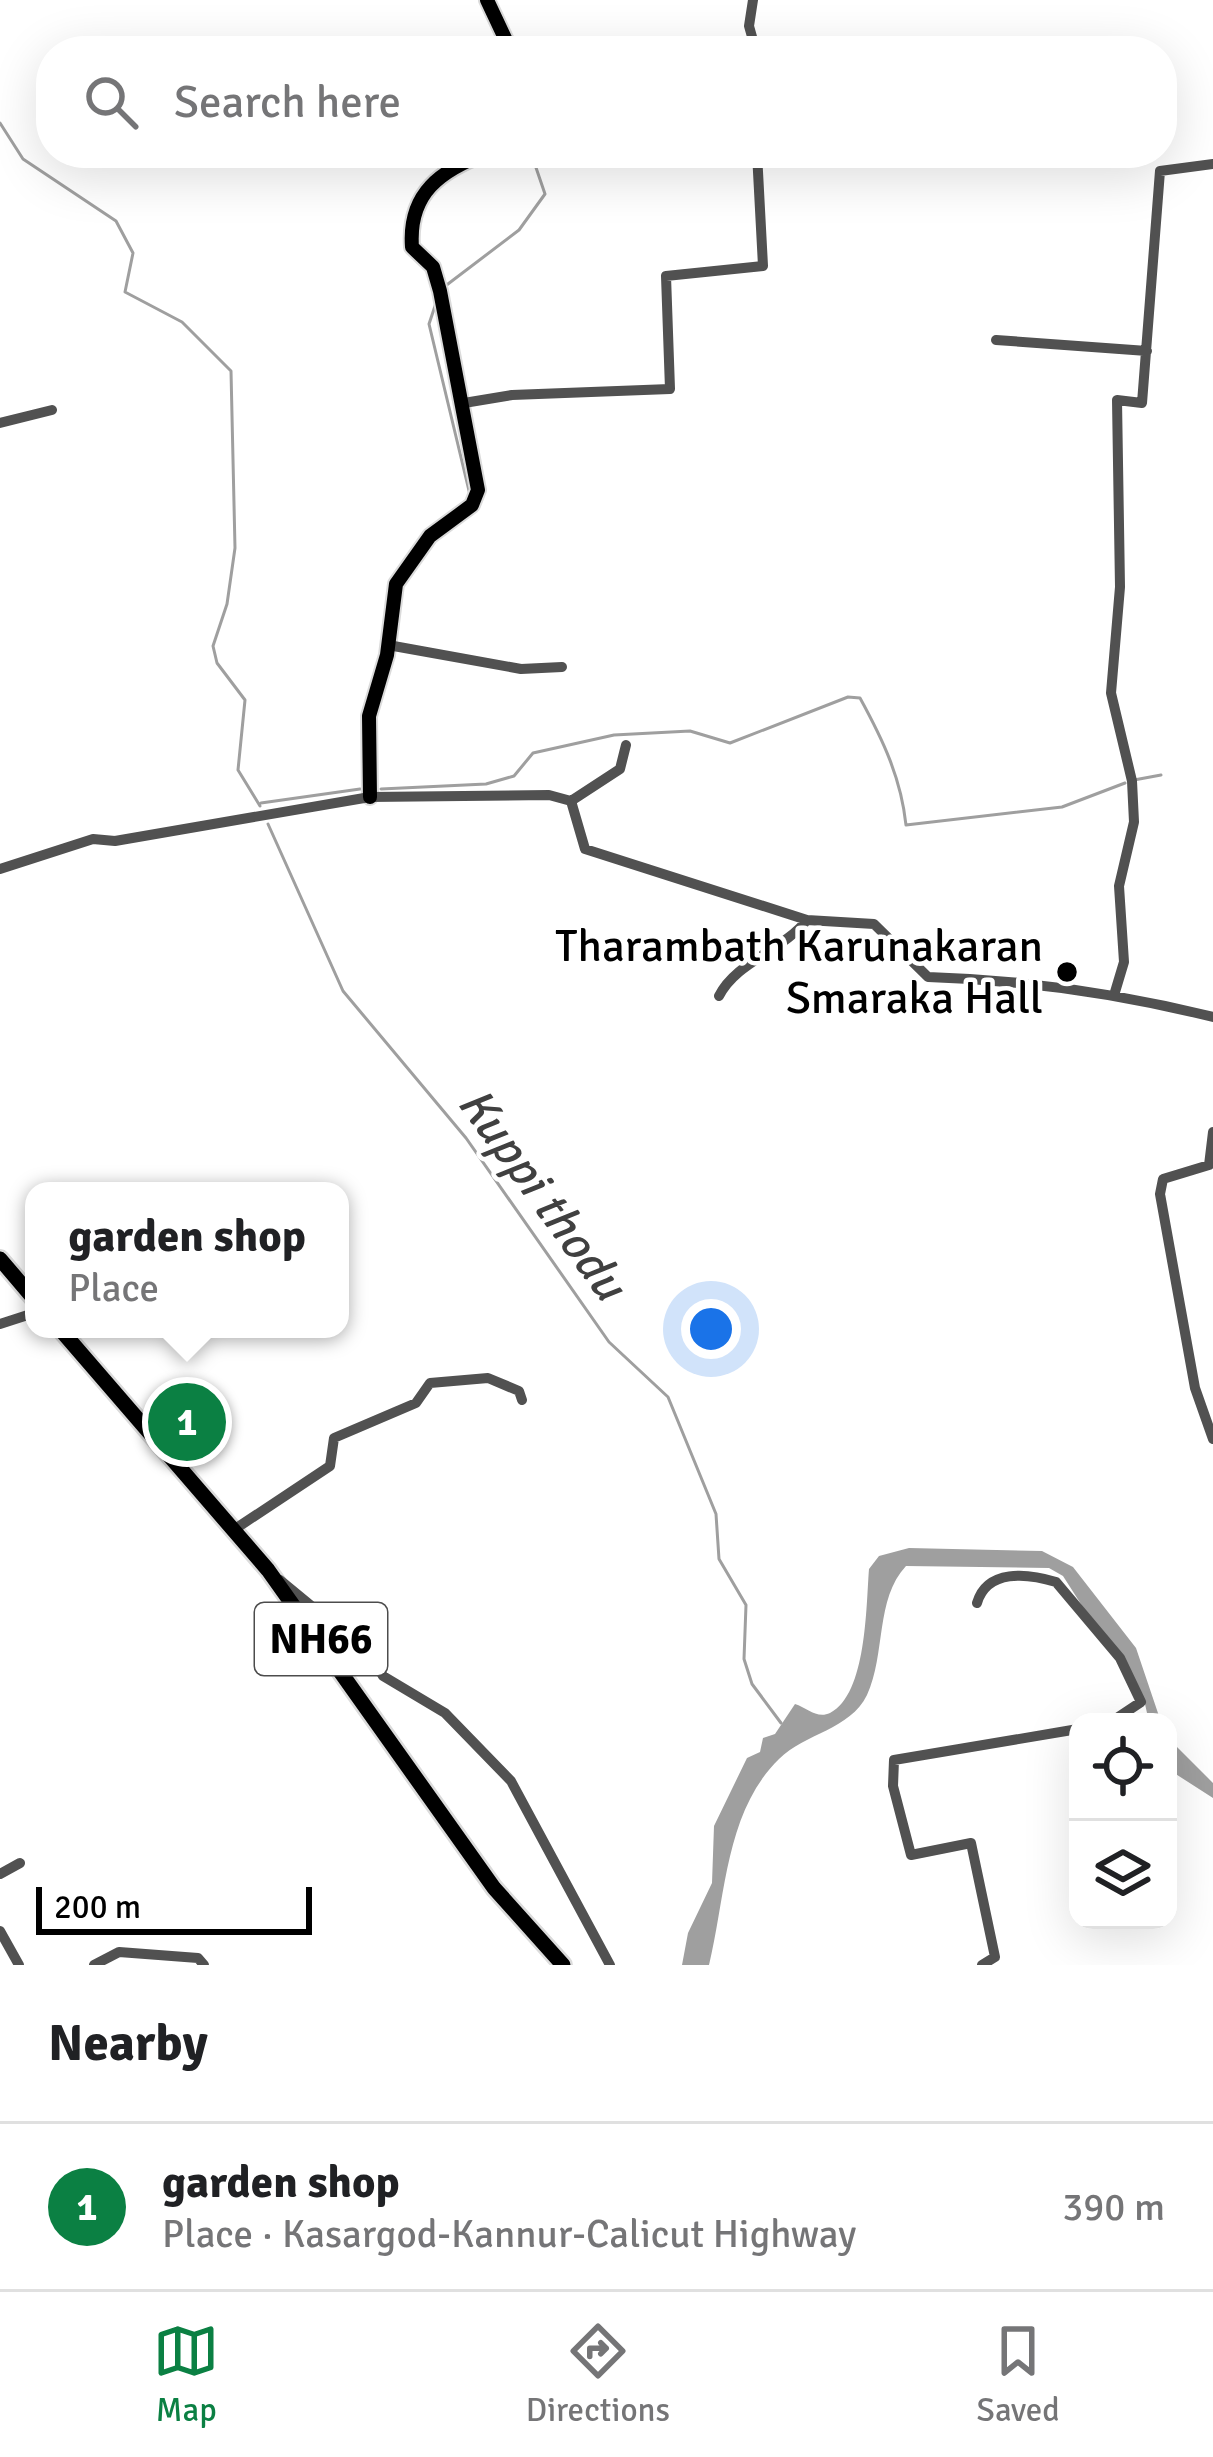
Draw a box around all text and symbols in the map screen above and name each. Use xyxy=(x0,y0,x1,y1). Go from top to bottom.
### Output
search box xyxy=(36,36,1177,168)
icon: search xyxy=(78,69,144,135)
text: Search here xyxy=(174,75,401,130)
place label: Tharambath Karunakaran Smaraka Hall xyxy=(555,919,1043,1026)
marker: Tharambath Karunakaran Smaraka Hall xyxy=(1054,959,1080,985)
water label: Kuppi thodu xyxy=(445,1076,640,1314)
popup xyxy=(25,1182,349,1338)
text: garden shop xyxy=(68,1209,306,1264)
text: Place xyxy=(68,1264,159,1312)
your location xyxy=(681,1299,741,1359)
pin: 1 xyxy=(148,1377,226,1467)
road number: NH66 xyxy=(255,1603,387,1675)
map controls xyxy=(1069,1713,1177,1929)
button: locate xyxy=(1069,1713,1177,1821)
button: layers xyxy=(1069,1821,1177,1929)
scale bar xyxy=(36,1881,312,1934)
text: 200 m xyxy=(54,1887,141,1928)
text: Nearby xyxy=(48,2012,208,2075)
text: garden shop xyxy=(162,2155,400,2210)
text: 1 xyxy=(76,2183,98,2231)
text: 390 m xyxy=(1062,2183,1165,2231)
text: Place · Kasargod-Kannur-Calicut Highway xyxy=(162,2210,856,2258)
tab: Map xyxy=(153,2318,219,2431)
tab: Directions xyxy=(526,2318,670,2431)
tab: Saved xyxy=(977,2318,1060,2431)

